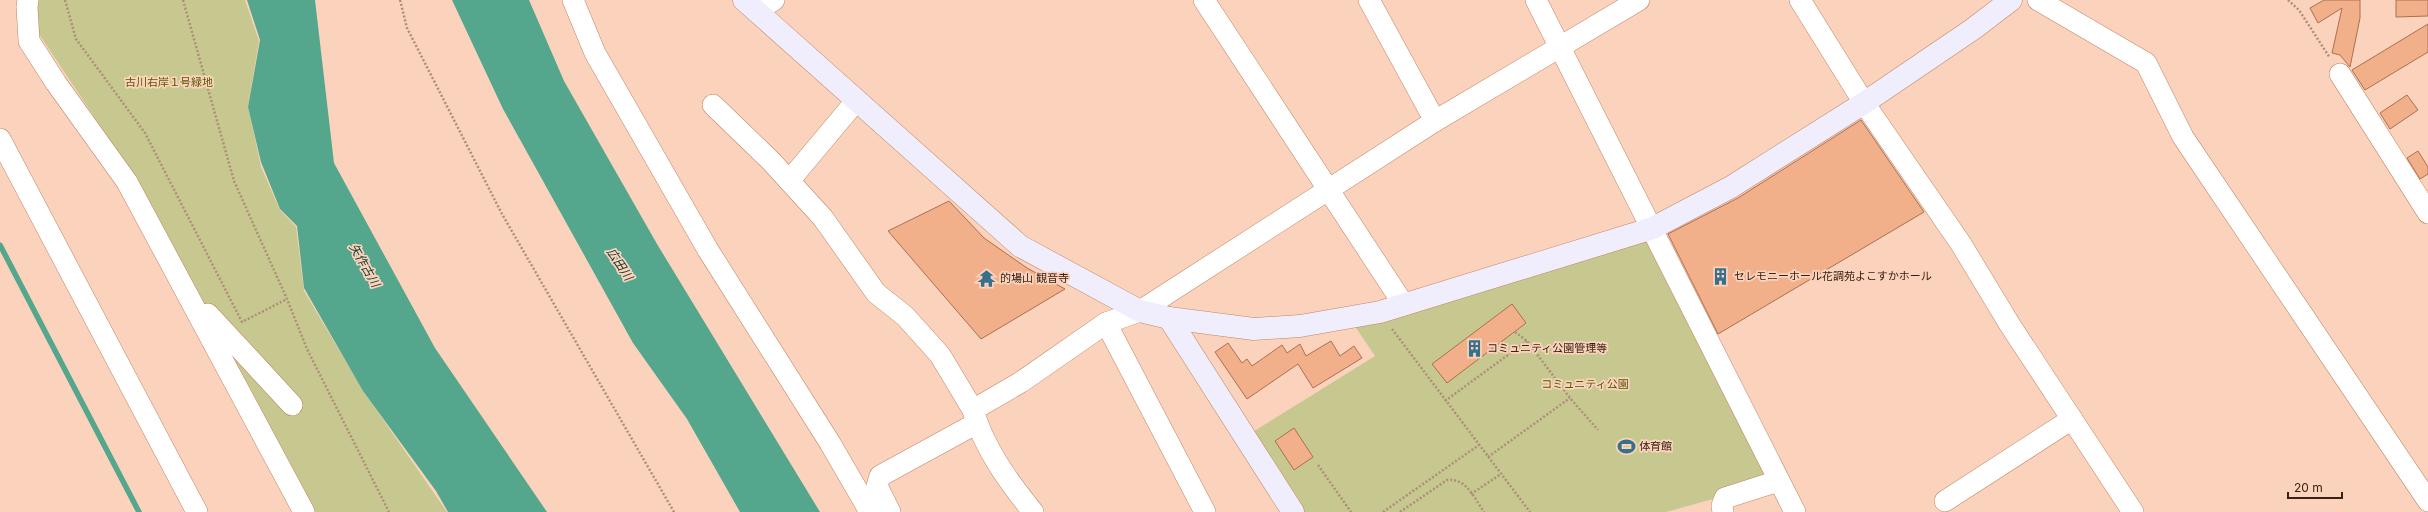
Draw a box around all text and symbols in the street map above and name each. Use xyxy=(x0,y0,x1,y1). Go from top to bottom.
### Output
park label: 古川右岸１号緑地 xyxy=(125,75,213,89)
water label: 矢作古川 xyxy=(347,240,384,291)
water label: 広田川 xyxy=(604,245,637,285)
building icon: セレモニーホール花調苑よこすかホール xyxy=(1711,266,1731,286)
temple icon: 的場山 観音寺 xyxy=(977,268,997,288)
place label: セレモニーホール花調苑よこすかホール xyxy=(1734,269,1932,283)
place label: 的場山 観音寺 xyxy=(1000,271,1069,285)
building icon: コミュニティ公園管理等 xyxy=(1464,338,1484,358)
place label: コミュニティ公園管理等 xyxy=(1487,341,1607,355)
park label: コミュニティ公園 xyxy=(1541,377,1629,391)
sports icon: 体育館 xyxy=(1616,436,1636,456)
place label: 体育館 xyxy=(1639,439,1672,453)
scale bar xyxy=(2288,474,2342,500)
text: 20 m xyxy=(2294,480,2323,495)

